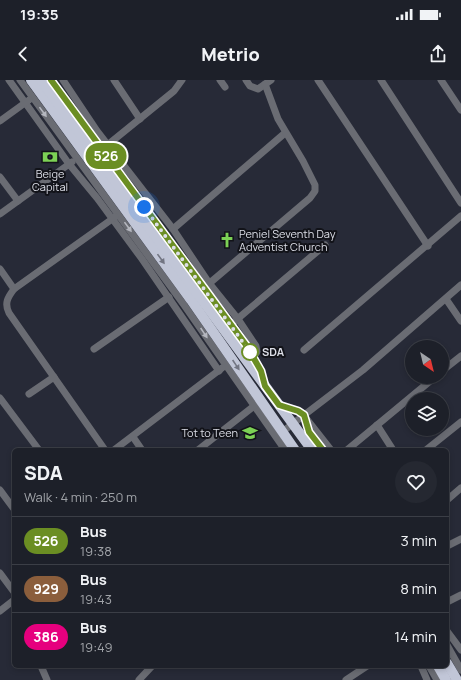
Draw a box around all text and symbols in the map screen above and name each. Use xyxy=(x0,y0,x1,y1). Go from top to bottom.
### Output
text: 19:35 xyxy=(20,4,59,25)
text: Metrio xyxy=(201,42,260,66)
icon: back xyxy=(12,43,34,65)
icon: share xyxy=(427,43,449,65)
one-way arrow xyxy=(39,106,47,117)
line badge: 526 xyxy=(83,143,129,169)
text: 526 xyxy=(94,146,118,165)
bank icon: Beige Capital xyxy=(41,148,59,166)
place label: Beige Capital xyxy=(32,166,68,194)
your location xyxy=(134,197,154,217)
one-way arrow xyxy=(124,222,132,233)
place label: Peniel Seventh Day Adventist Church xyxy=(239,226,336,254)
church icon: Peniel Seventh Day Adventist Church xyxy=(218,231,236,249)
one-way arrow xyxy=(157,253,166,264)
one-way arrow xyxy=(200,328,208,338)
north arrow xyxy=(405,340,449,384)
map controls xyxy=(405,340,449,436)
marker: SDA xyxy=(241,343,259,361)
place label: SDA xyxy=(262,344,285,359)
one-way arrow xyxy=(232,360,240,370)
button: layers xyxy=(405,392,449,436)
school or university icon: Tot to Teen xyxy=(241,424,259,442)
place label: Tot to Teen xyxy=(181,425,238,440)
text: SDA xyxy=(24,460,63,486)
button: heart xyxy=(395,461,437,503)
text: Walk · 4 min · 250 m xyxy=(24,488,137,506)
text: Bus xyxy=(80,521,107,542)
text: 3 min xyxy=(401,530,437,551)
text: 526 xyxy=(34,531,58,550)
text: 19:38 xyxy=(80,542,112,560)
text: Bus xyxy=(80,569,107,590)
text: 8 min xyxy=(400,578,437,599)
text: 929 xyxy=(33,579,59,598)
text: 19:43 xyxy=(80,590,112,608)
text: Bus xyxy=(80,617,107,638)
text: 14 min xyxy=(394,626,437,647)
text: 386 xyxy=(33,627,59,646)
text: 19:49 xyxy=(80,638,113,656)

